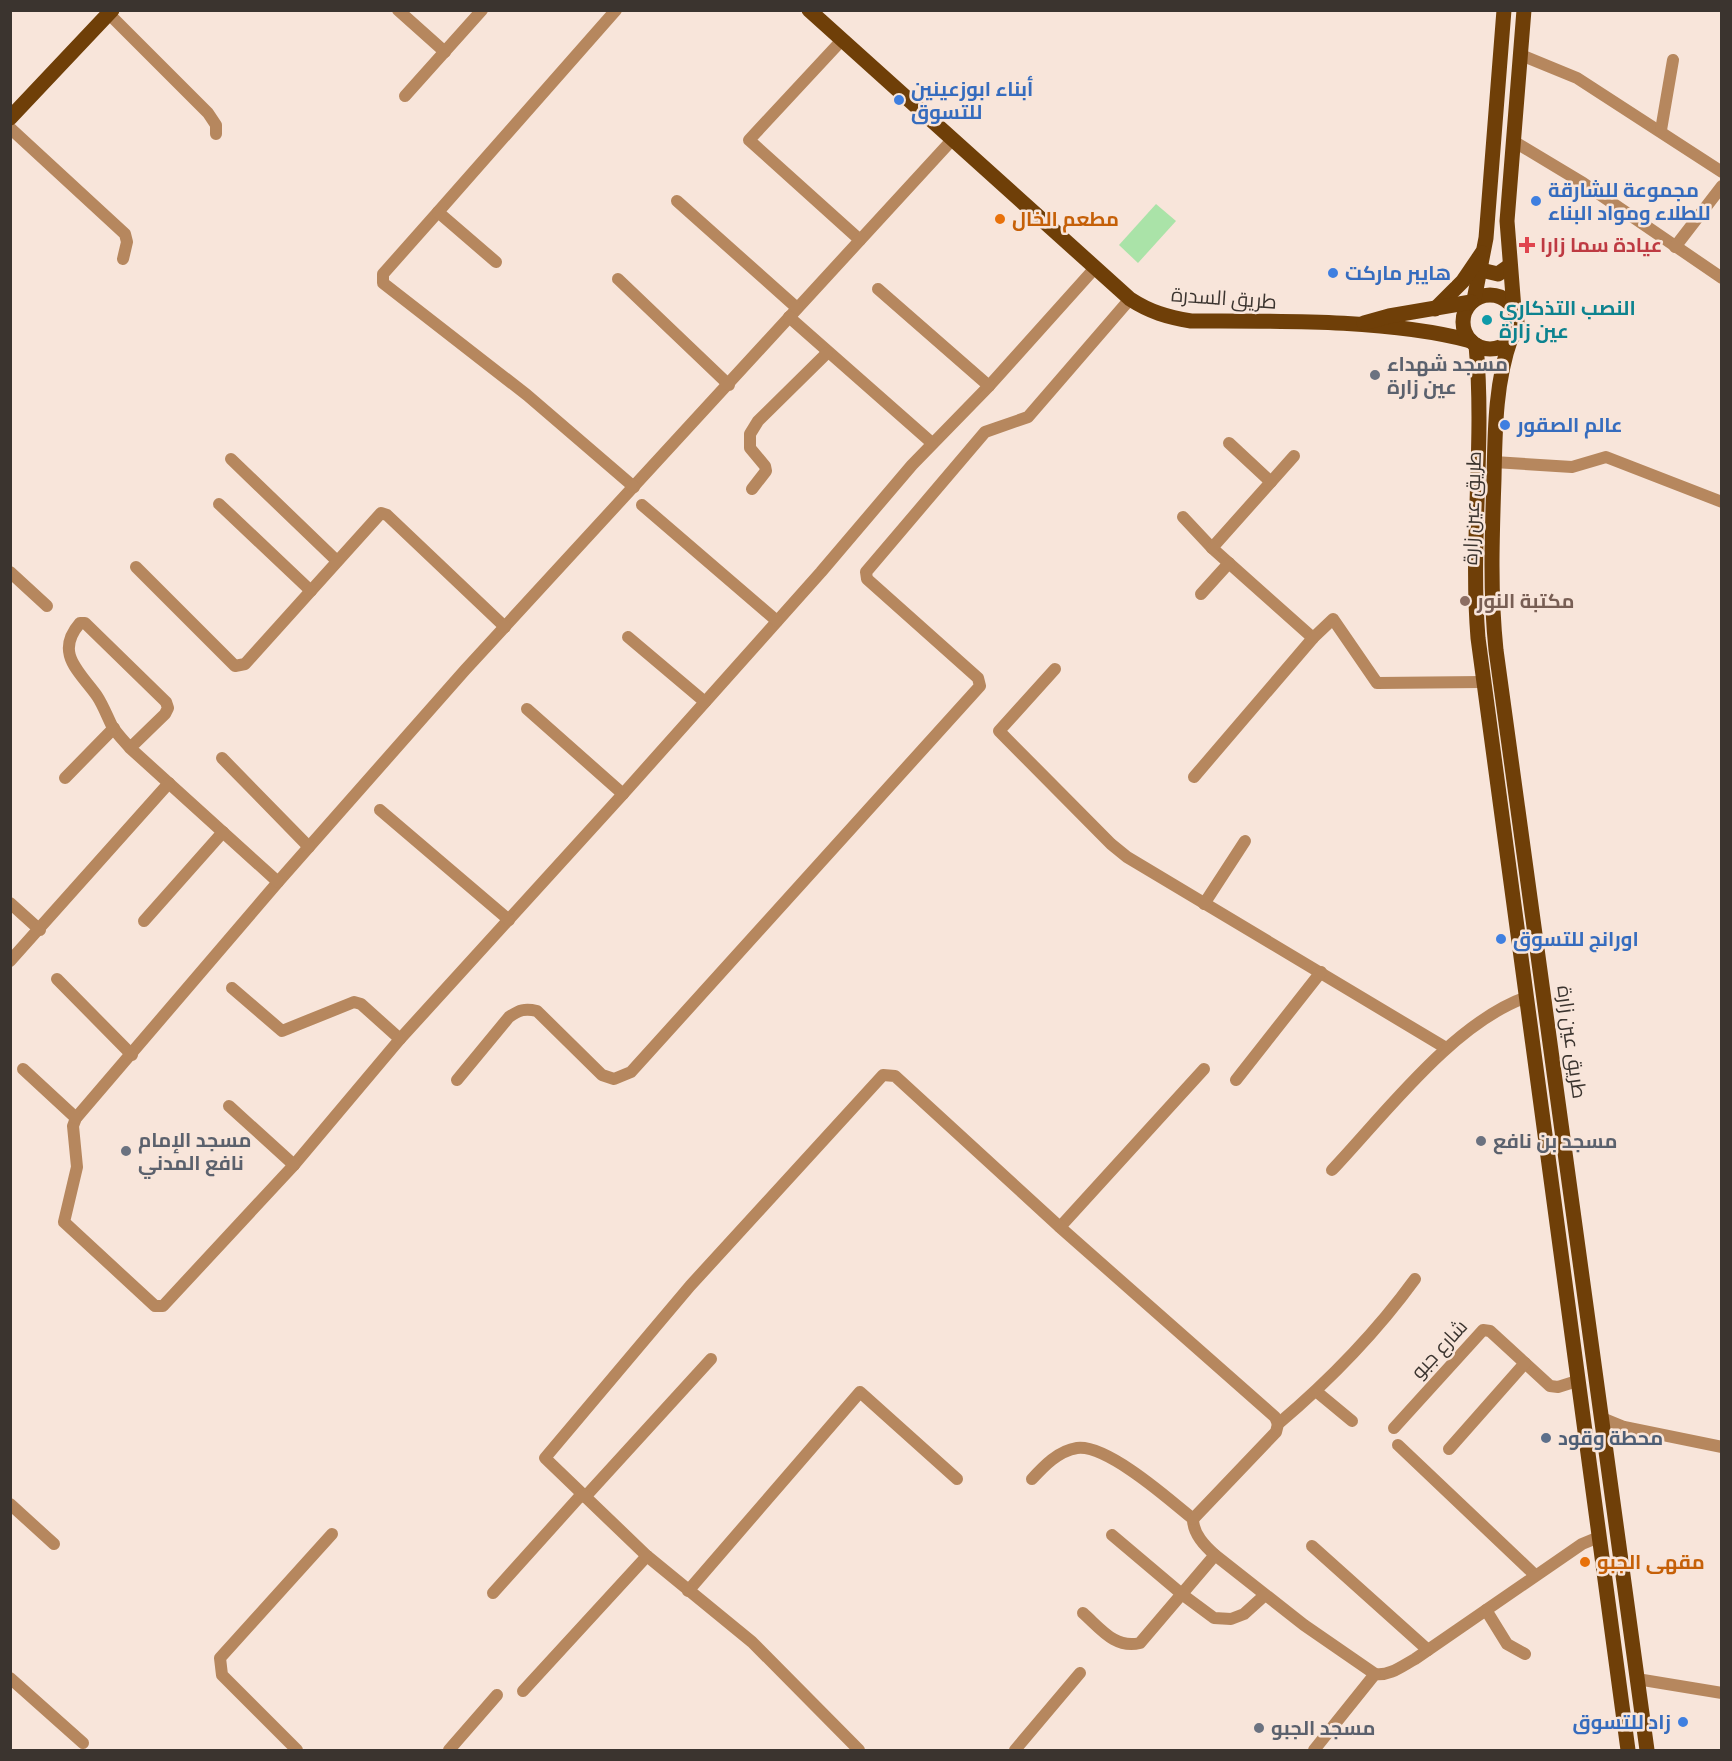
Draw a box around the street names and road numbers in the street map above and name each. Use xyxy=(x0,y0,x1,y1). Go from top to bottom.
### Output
street label: طريق السدرة xyxy=(1170,282,1278,315)
street label: طريق عين زارة xyxy=(1458,451,1487,565)
street label: طريق عين زارة xyxy=(1551,984,1592,1100)
street label: شارع جبو xyxy=(1406,1315,1474,1385)

